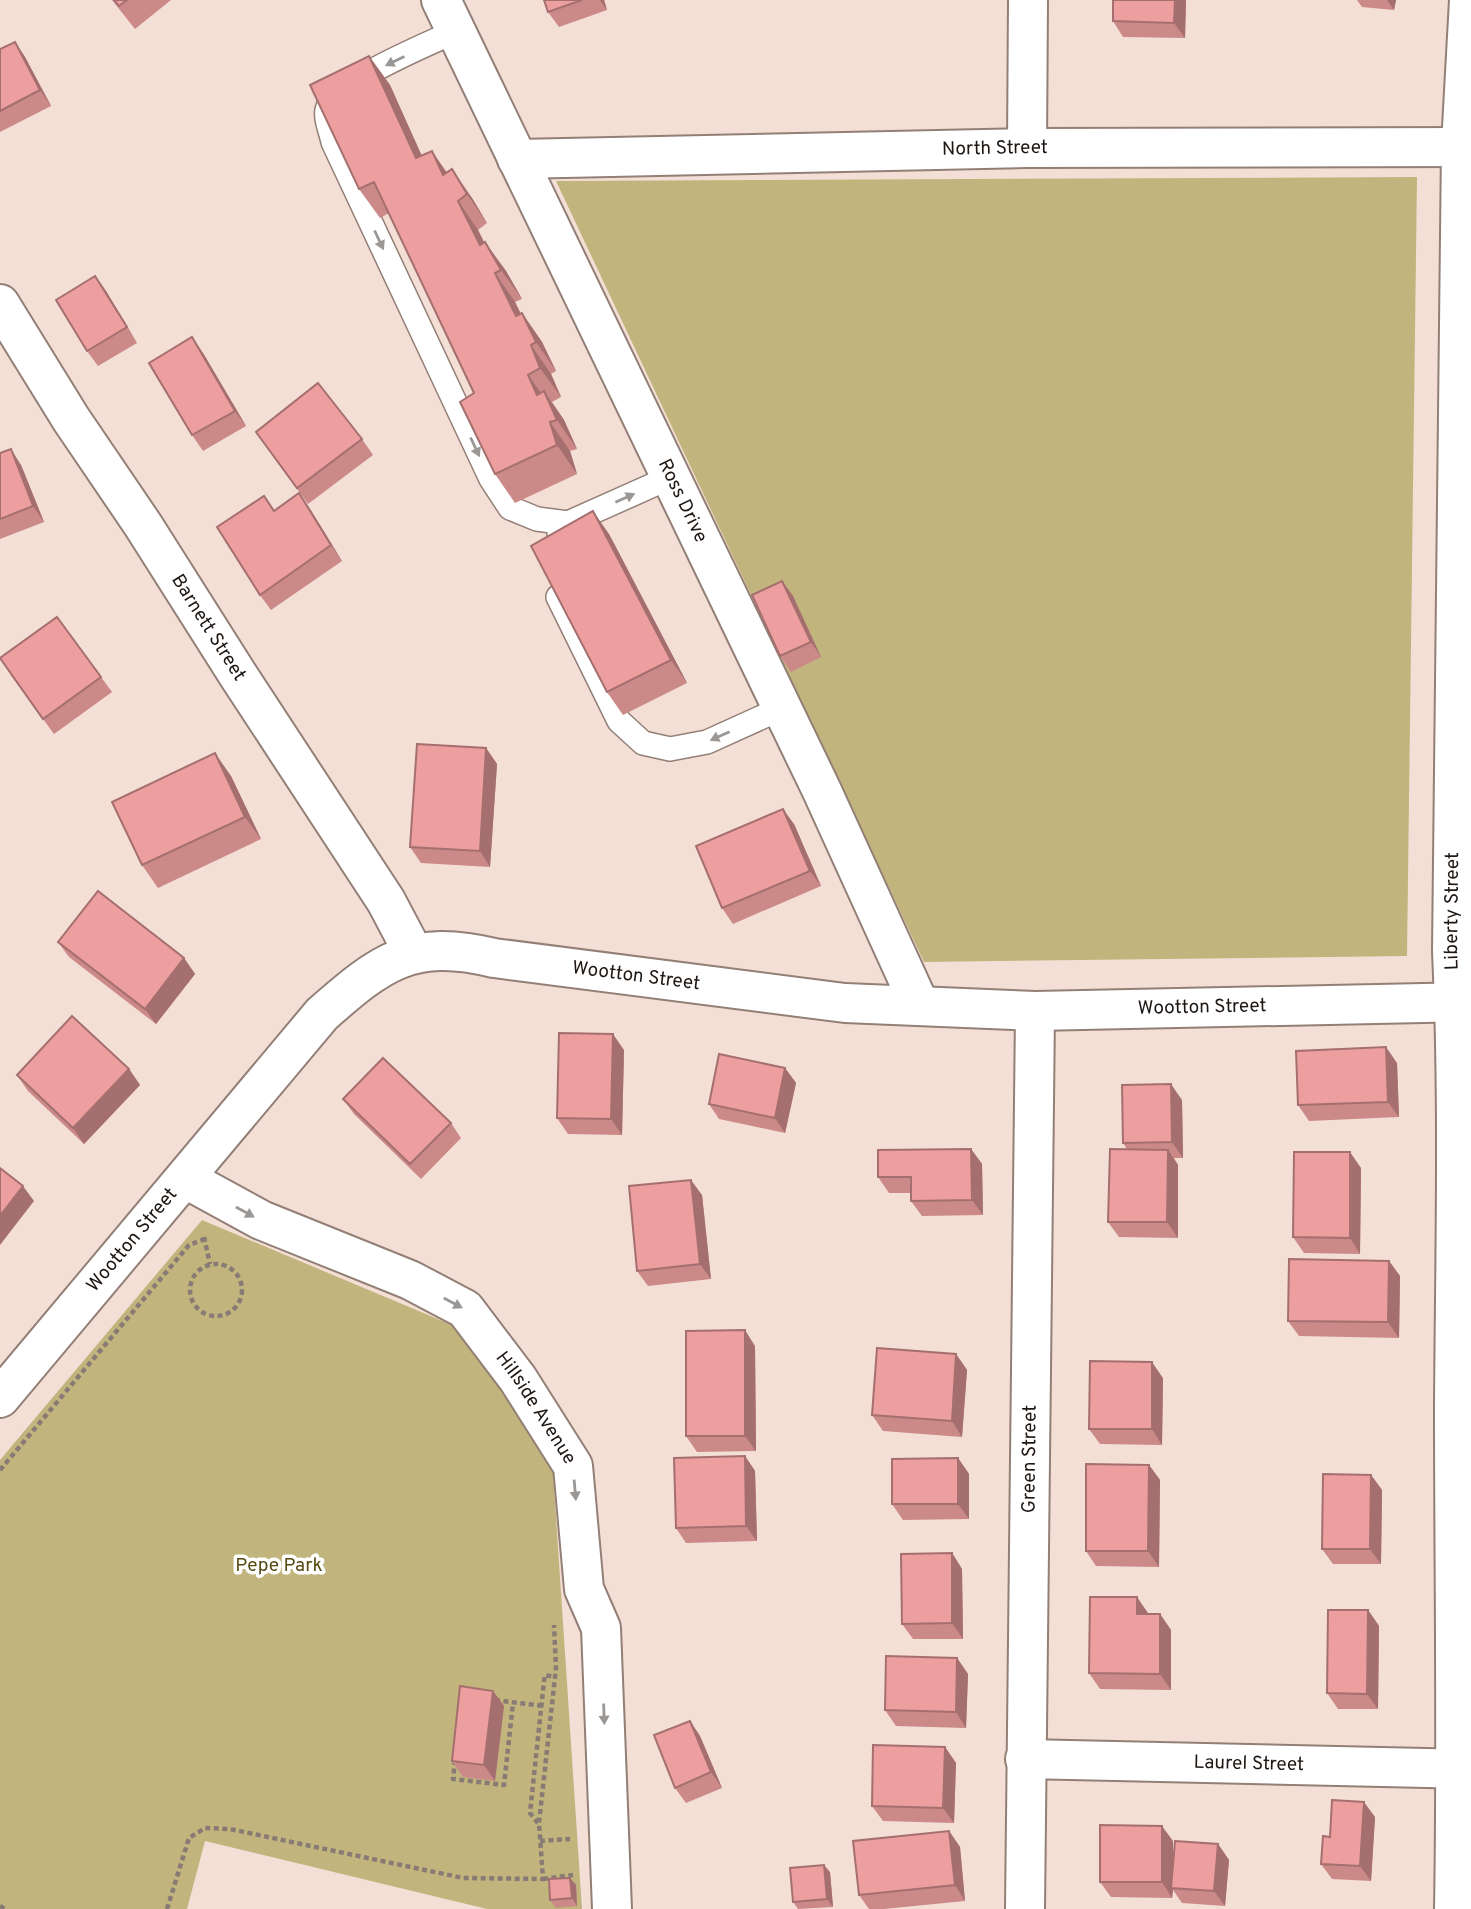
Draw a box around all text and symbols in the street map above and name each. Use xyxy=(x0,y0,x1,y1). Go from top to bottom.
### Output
one-way arrow xyxy=(385,55,405,67)
street label: North Street xyxy=(942,136,1048,162)
one-way arrow xyxy=(373,230,385,250)
one-way arrow xyxy=(470,436,481,457)
street label: Ross Drive xyxy=(652,455,713,547)
one-way arrow xyxy=(615,492,635,504)
street label: Barnett Street xyxy=(165,570,251,686)
one-way arrow xyxy=(710,731,730,742)
street label: Liberty Street xyxy=(1440,852,1465,971)
street label: Wootton Street xyxy=(571,956,702,996)
street label: Wootton Street xyxy=(1138,994,1267,1021)
street label: Wootton Street xyxy=(82,1183,183,1297)
one-way arrow xyxy=(236,1206,255,1218)
one-way arrow xyxy=(444,1297,464,1309)
street label: Hillside Avenue xyxy=(490,1347,581,1469)
street label: Green Street xyxy=(1017,1405,1043,1513)
one-way arrow xyxy=(570,1479,581,1501)
park label: Pepe Park xyxy=(235,1554,323,1578)
one-way arrow xyxy=(598,1703,609,1725)
street label: Laurel Street xyxy=(1193,1751,1304,1777)

